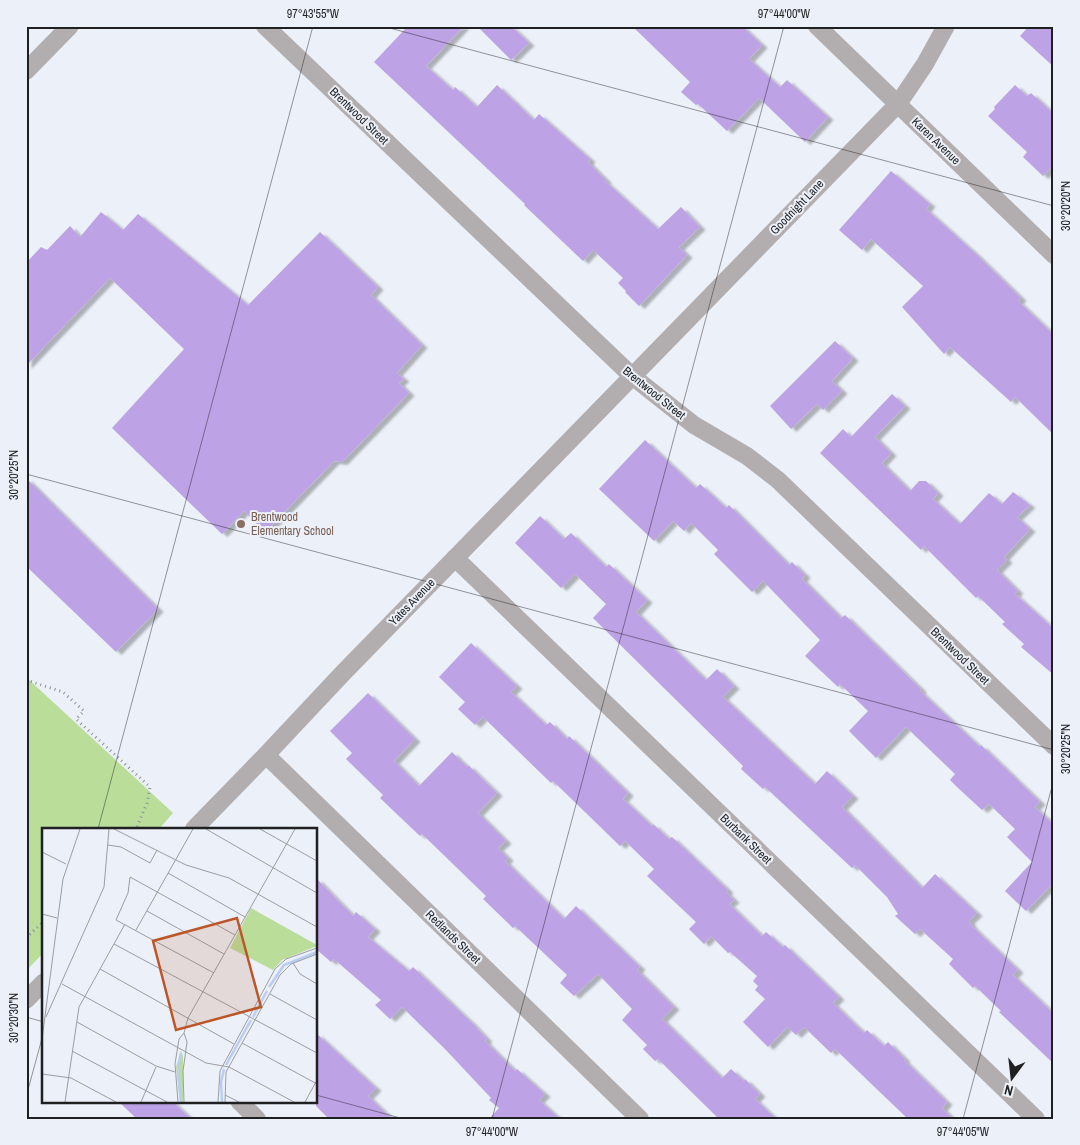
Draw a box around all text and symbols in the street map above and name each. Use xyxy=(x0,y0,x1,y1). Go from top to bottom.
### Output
text: 97°43'55"W xyxy=(287,6,340,22)
text: 97°44'00"W xyxy=(758,6,811,22)
street label: Brentwood Street xyxy=(326,84,392,148)
street label: Karen Avenue xyxy=(908,114,964,168)
street label: Goodnight Lane xyxy=(767,176,827,238)
text: 30°20'20"N xyxy=(1058,181,1074,231)
street label: Brentwood Street xyxy=(619,363,689,423)
text: 30°20'25"N xyxy=(6,450,22,500)
place label: Brentwood Elementary School xyxy=(251,509,334,539)
marker: Brentwood Elementary School xyxy=(235,518,247,530)
street label: Yates Avenue xyxy=(385,575,439,629)
street label: Brentwood Street xyxy=(927,624,993,688)
text: 30°20'25"N xyxy=(1058,724,1074,774)
street label: Burbank Street xyxy=(717,810,775,868)
inset map xyxy=(42,828,318,1102)
street label: Redlands Street xyxy=(422,907,484,967)
text: 30°20'30"N xyxy=(6,993,22,1043)
north arrow xyxy=(988,1052,1038,1102)
text: N xyxy=(1002,1081,1015,1100)
text: 97°44'00"W xyxy=(466,1124,519,1140)
text: 97°44'05"W xyxy=(937,1124,990,1140)

